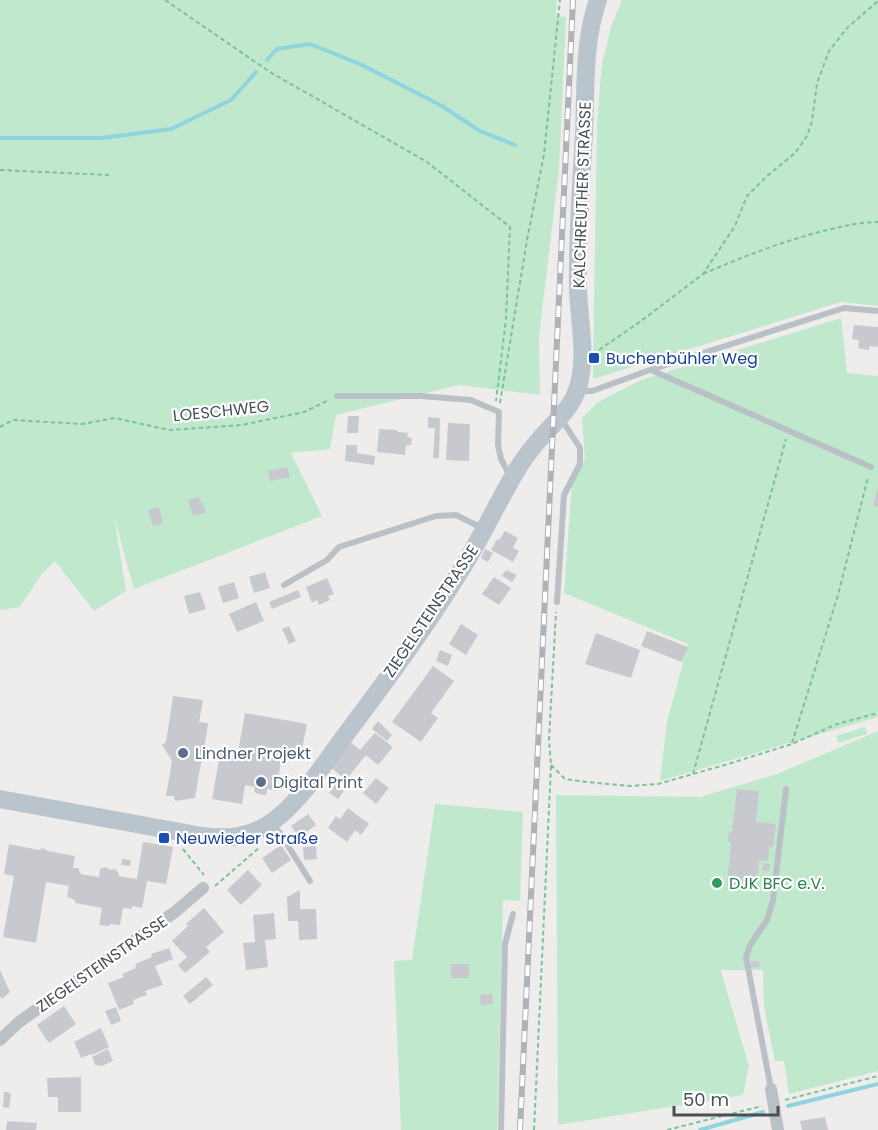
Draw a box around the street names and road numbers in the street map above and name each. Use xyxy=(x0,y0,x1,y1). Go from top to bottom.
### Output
street label: KALCHREUTHER STRASSE xyxy=(567,101,597,289)
street label: LOESCHWEG xyxy=(172,395,270,427)
street label: ZIEGELSTEINSTRASSE xyxy=(378,540,484,682)
street label: ZIEGELSTEINSTRASSE xyxy=(32,910,172,1018)

